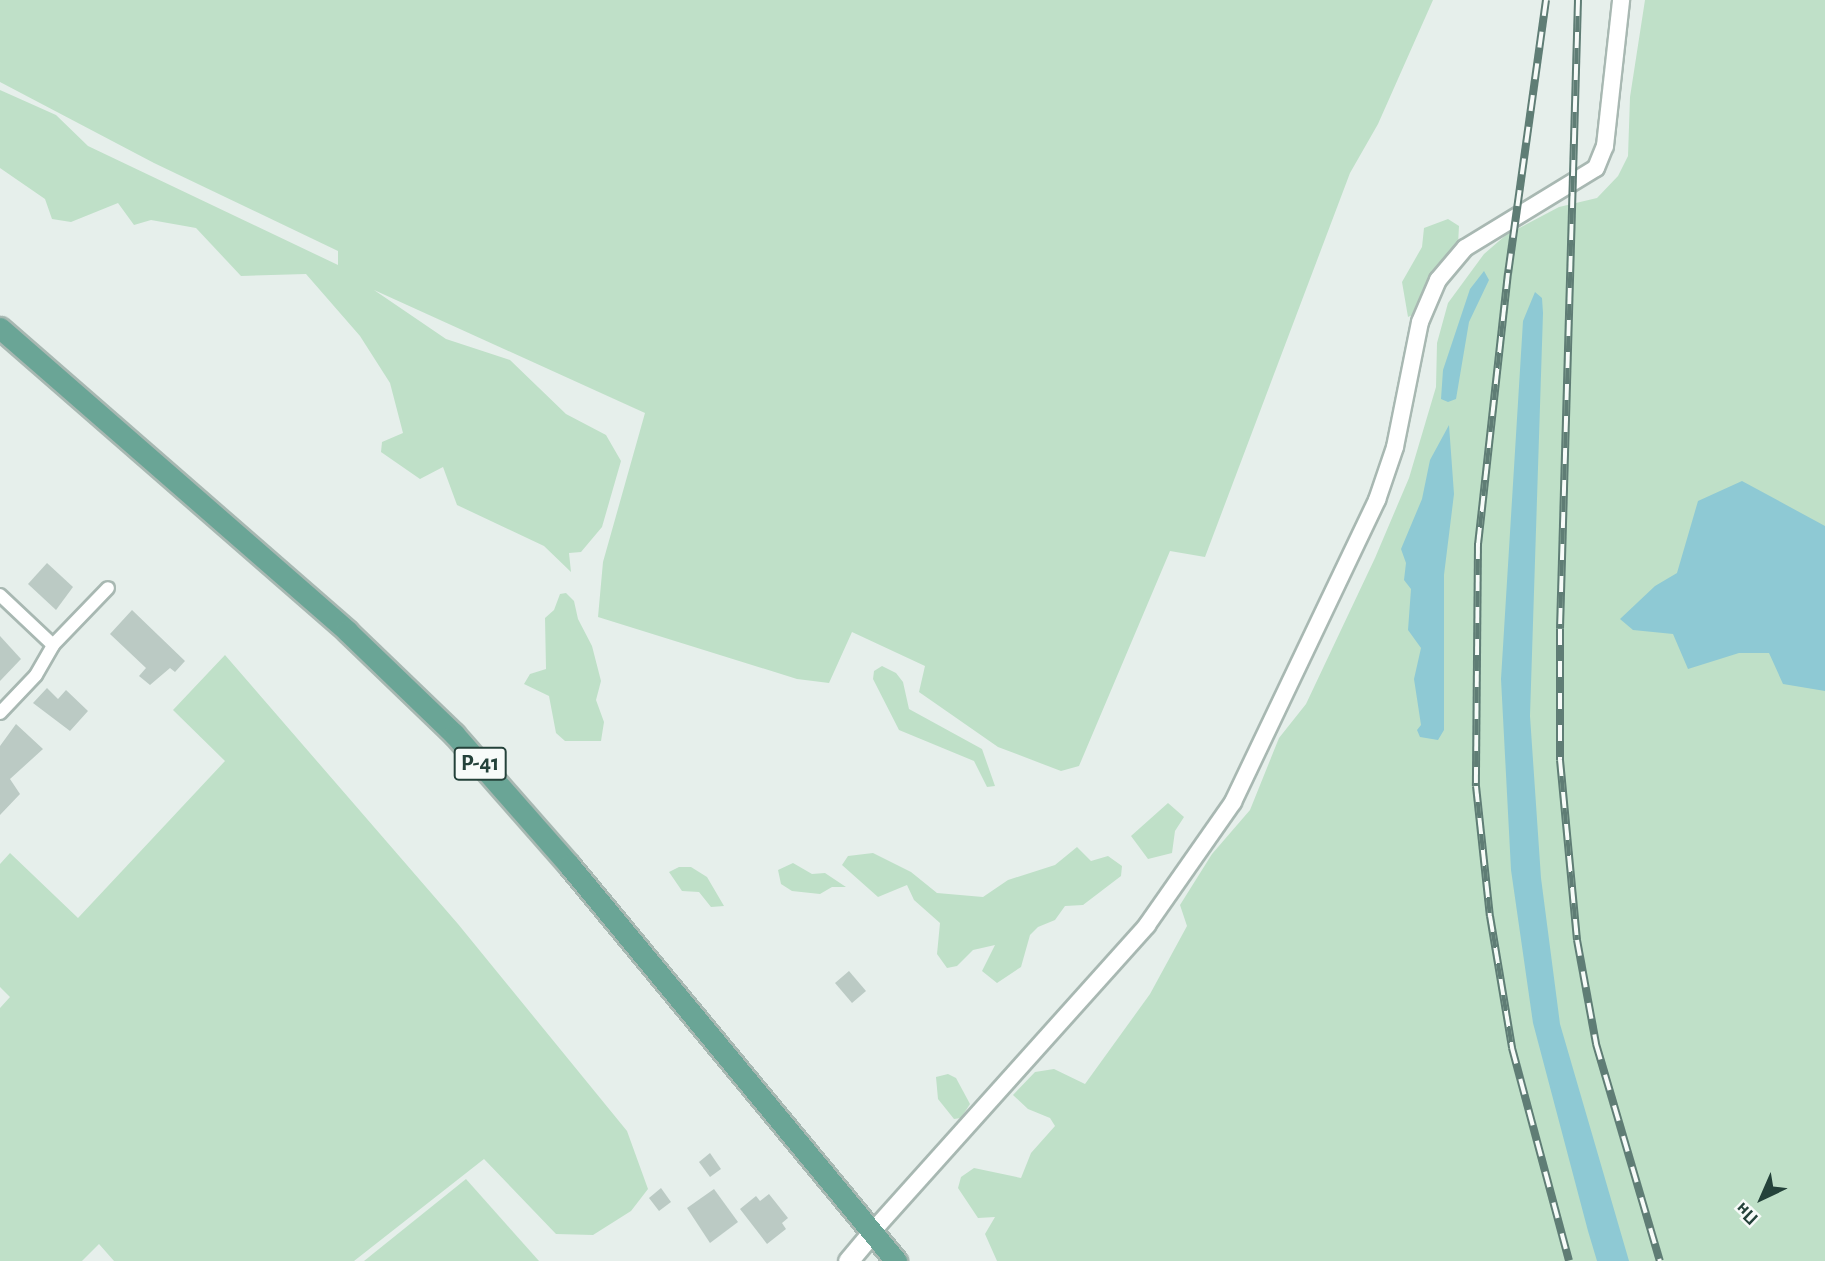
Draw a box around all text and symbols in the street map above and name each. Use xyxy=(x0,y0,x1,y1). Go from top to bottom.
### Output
road number: Р-41 xyxy=(452,744,508,784)
north arrow xyxy=(1727,1163,1797,1233)
text: Пн xyxy=(1732,1199,1762,1228)

